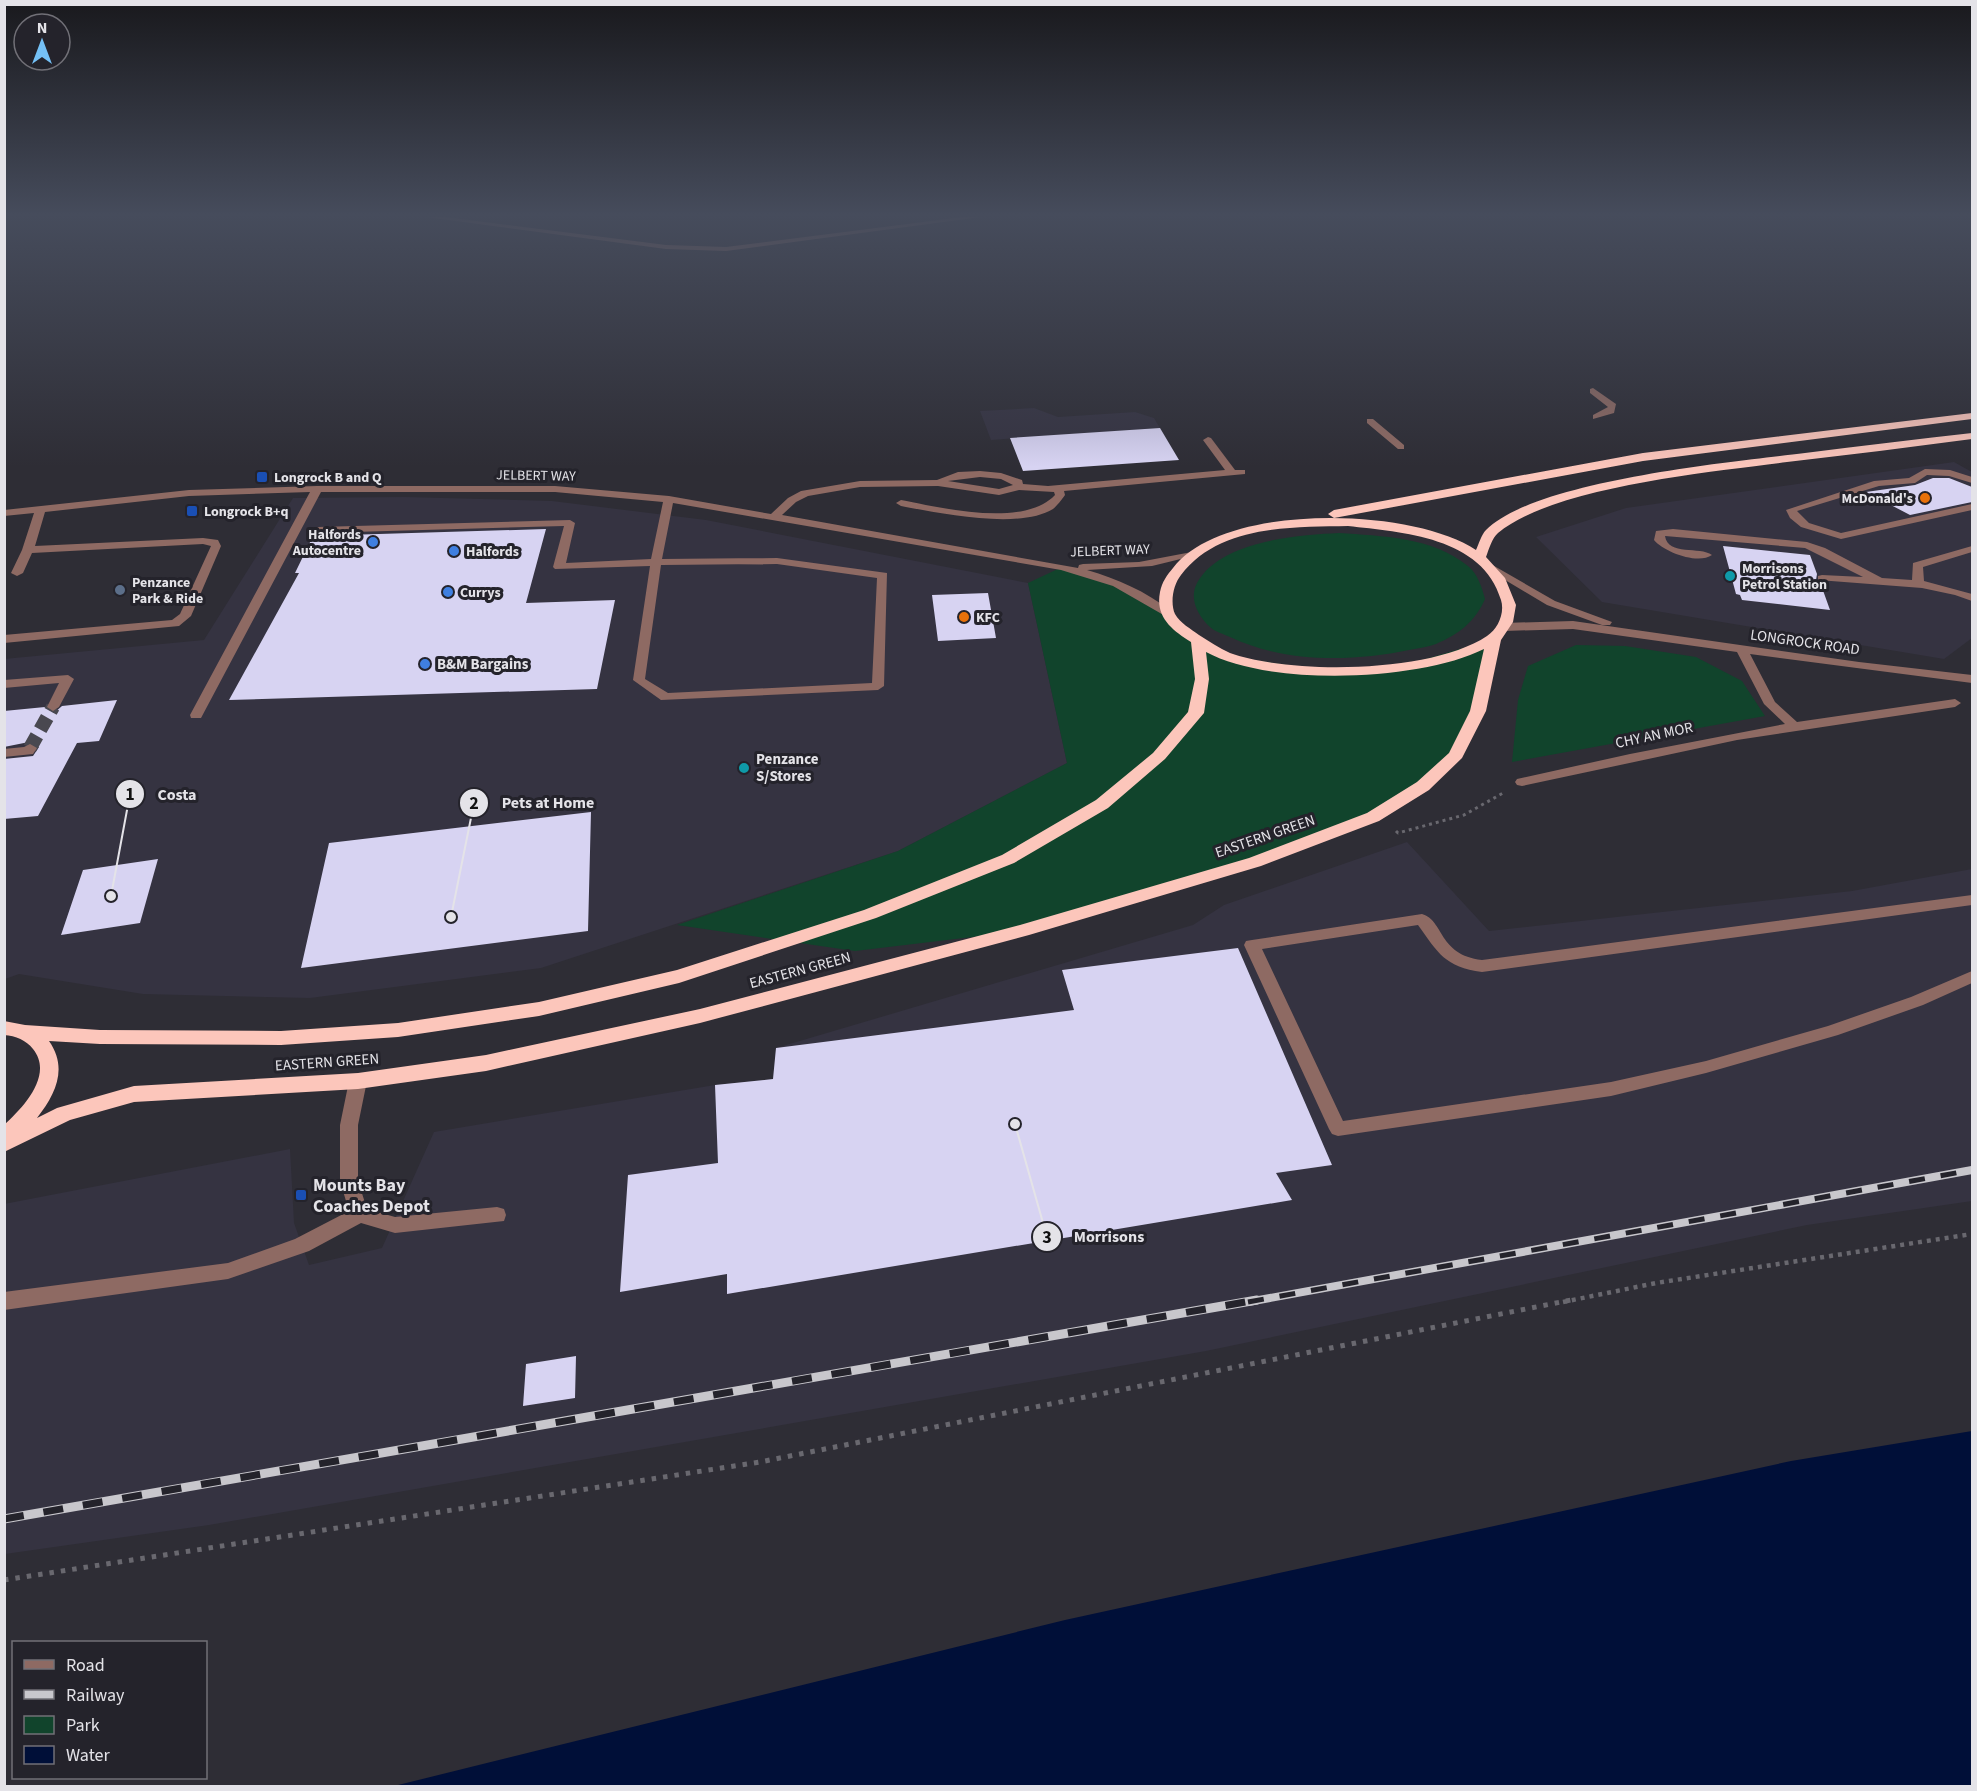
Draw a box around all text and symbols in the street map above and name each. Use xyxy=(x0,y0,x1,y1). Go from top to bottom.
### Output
north arrow xyxy=(12,12,72,72)
text: N xyxy=(37,17,47,39)
street label: JELBERT WAY xyxy=(496,465,576,487)
place label: Longrock B and Q xyxy=(274,468,382,488)
marker: Longrock B and Q xyxy=(255,470,269,484)
place label: McDonald's xyxy=(1842,489,1913,509)
marker: McDonald's xyxy=(1918,491,1932,505)
place label: Longrock B+q xyxy=(204,502,288,522)
marker: Longrock B+q xyxy=(185,504,199,518)
place label: Halfords Autocentre xyxy=(292,525,361,561)
marker: Halfords Autocentre xyxy=(366,535,380,549)
street label: JELBERT WAY xyxy=(1070,540,1151,562)
place label: Halfords xyxy=(466,542,519,562)
marker: Halfords xyxy=(447,544,461,558)
place label: Morrisons Petrol Station xyxy=(1742,559,1827,595)
marker: Morrisons Petrol Station xyxy=(1723,569,1737,583)
place label: Penzance Park & Ride xyxy=(132,573,203,609)
marker: Penzance Park & Ride xyxy=(113,583,127,597)
place label: Currys xyxy=(460,583,501,603)
marker: Currys xyxy=(441,585,455,599)
place label: KFC xyxy=(976,608,1000,628)
marker: KFC xyxy=(957,610,971,624)
street label: LONGROCK ROAD xyxy=(1749,624,1861,661)
place label: B&M Bargains xyxy=(437,654,529,675)
marker: B&M Bargains xyxy=(418,657,432,671)
street label: CHY AN MOR xyxy=(1613,717,1695,754)
place label: Penzance S/Stores xyxy=(756,749,819,787)
marker: Penzance S/Stores xyxy=(737,761,751,775)
callout: Costa xyxy=(115,777,208,811)
text: 1 xyxy=(125,782,135,807)
text: Costa xyxy=(157,784,197,806)
callout: Pets at Home xyxy=(459,786,606,820)
text: 2 xyxy=(469,791,479,816)
text: Pets at Home xyxy=(502,792,594,814)
street label: EASTERN GREEN xyxy=(1212,810,1318,863)
street label: EASTERN GREEN xyxy=(747,947,853,994)
street label: EASTERN GREEN xyxy=(274,1048,380,1077)
place label: Mounts Bay Coaches Depot xyxy=(313,1173,430,1219)
marker: Mounts Bay Coaches Depot xyxy=(294,1188,308,1202)
callout: Morrisons xyxy=(1032,1220,1156,1254)
text: 3 xyxy=(1042,1225,1052,1250)
text: Morrisons xyxy=(1074,1226,1144,1248)
legend xyxy=(12,1641,207,1779)
text: Road xyxy=(66,1653,105,1678)
text: Railway xyxy=(66,1683,125,1708)
text: Park xyxy=(66,1713,100,1738)
text: Water xyxy=(66,1743,110,1768)

